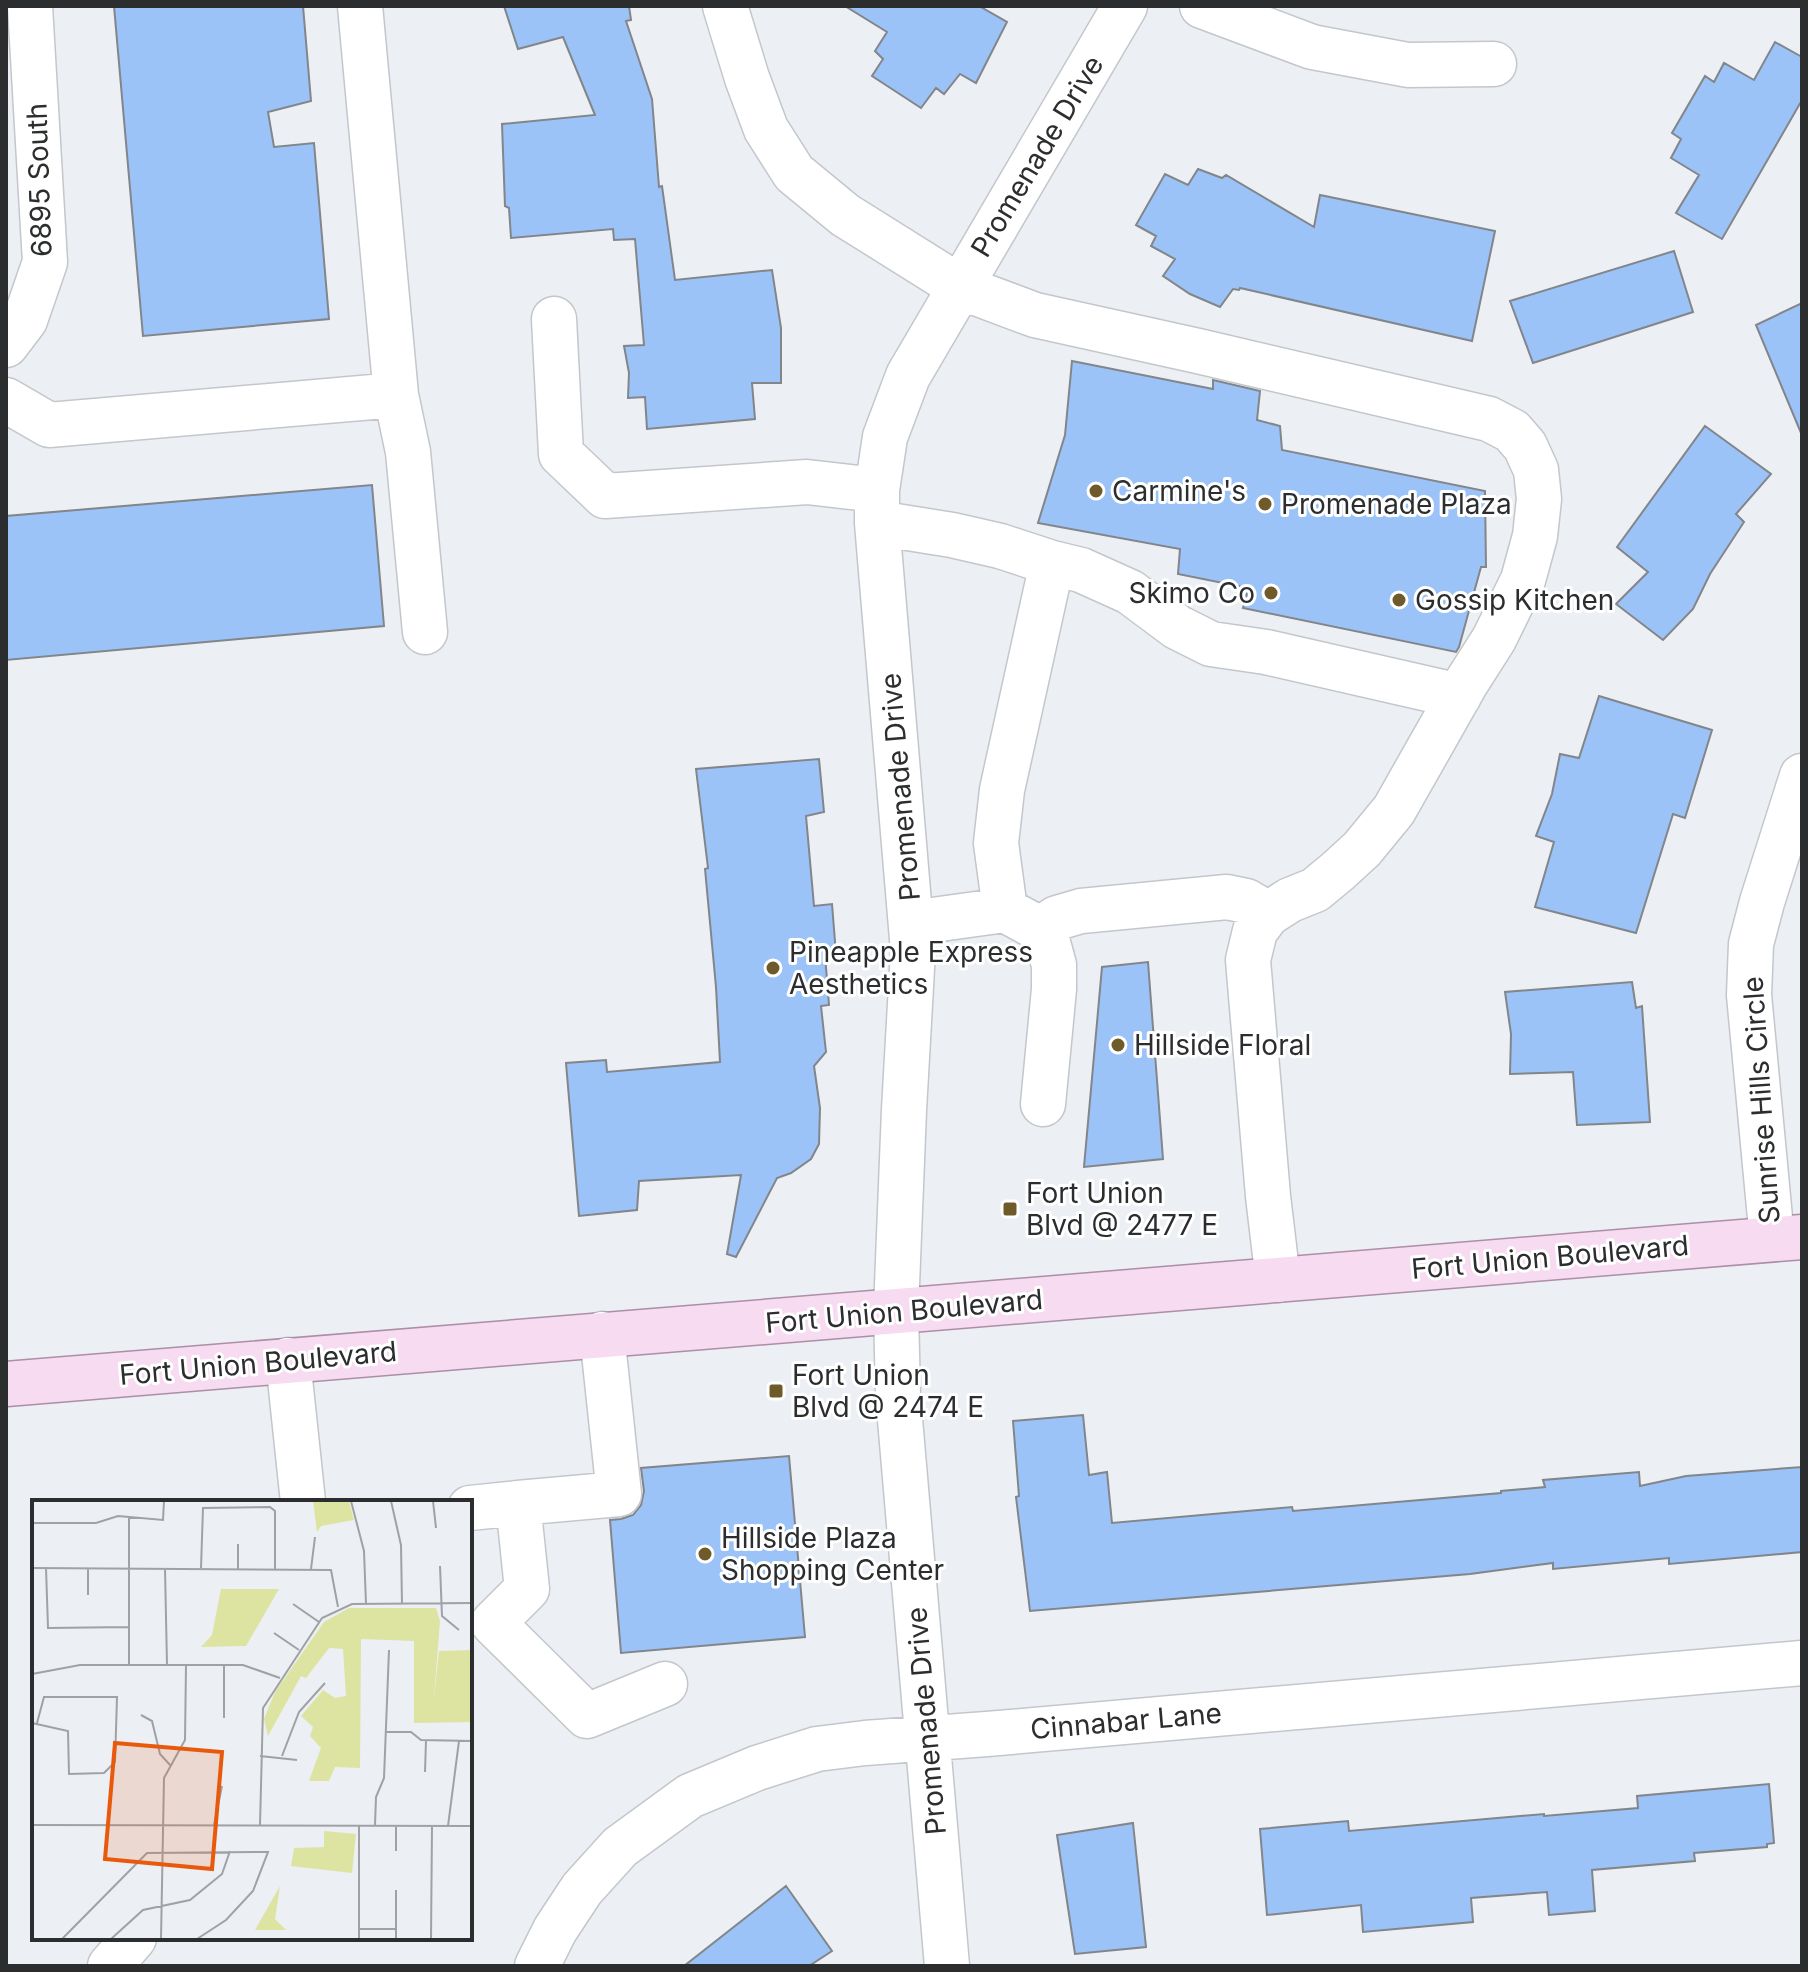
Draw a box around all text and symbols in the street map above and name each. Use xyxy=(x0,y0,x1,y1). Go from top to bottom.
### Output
street label: Promenade Drive xyxy=(964,49,1110,263)
street label: 6895 South xyxy=(19,102,59,258)
place label: Carmine's xyxy=(1112,474,1246,508)
marker: Carmine's xyxy=(1087,482,1105,500)
place label: Promenade Plaza xyxy=(1281,487,1512,521)
marker: Promenade Plaza xyxy=(1256,495,1274,513)
place label: Skimo Co xyxy=(1128,576,1255,610)
place label: Gossip Kitchen xyxy=(1415,583,1614,617)
marker: Skimo Co xyxy=(1262,584,1280,602)
marker: Gossip Kitchen xyxy=(1390,591,1408,609)
street label: Promenade Drive xyxy=(873,672,927,902)
place label: Pineapple Express Aesthetics xyxy=(789,935,1033,1001)
marker: Pineapple Express Aesthetics xyxy=(764,959,782,977)
street label: Sunrise Hills Circle xyxy=(1735,975,1787,1225)
place label: Hillside Floral xyxy=(1134,1028,1311,1062)
marker: Hillside Floral xyxy=(1109,1036,1127,1054)
place label: Fort Union Blvd @ 2477 E xyxy=(1026,1176,1218,1242)
marker: Fort Union Blvd @ 2477 E xyxy=(1001,1200,1019,1218)
street label: Fort Union Boulevard xyxy=(1410,1228,1690,1286)
street label: Fort Union Boulevard xyxy=(764,1282,1044,1340)
street label: Fort Union Boulevard xyxy=(118,1334,398,1392)
place label: Fort Union Blvd @ 2474 E xyxy=(792,1358,984,1424)
marker: Fort Union Blvd @ 2474 E xyxy=(767,1382,785,1400)
inset map xyxy=(32,1500,472,1940)
place label: Hillside Plaza Shopping Center xyxy=(721,1521,944,1587)
marker: Hillside Plaza Shopping Center xyxy=(696,1545,714,1563)
street label: Promenade Drive xyxy=(899,1606,953,1836)
street label: Cinnabar Lane xyxy=(1029,1696,1223,1746)

